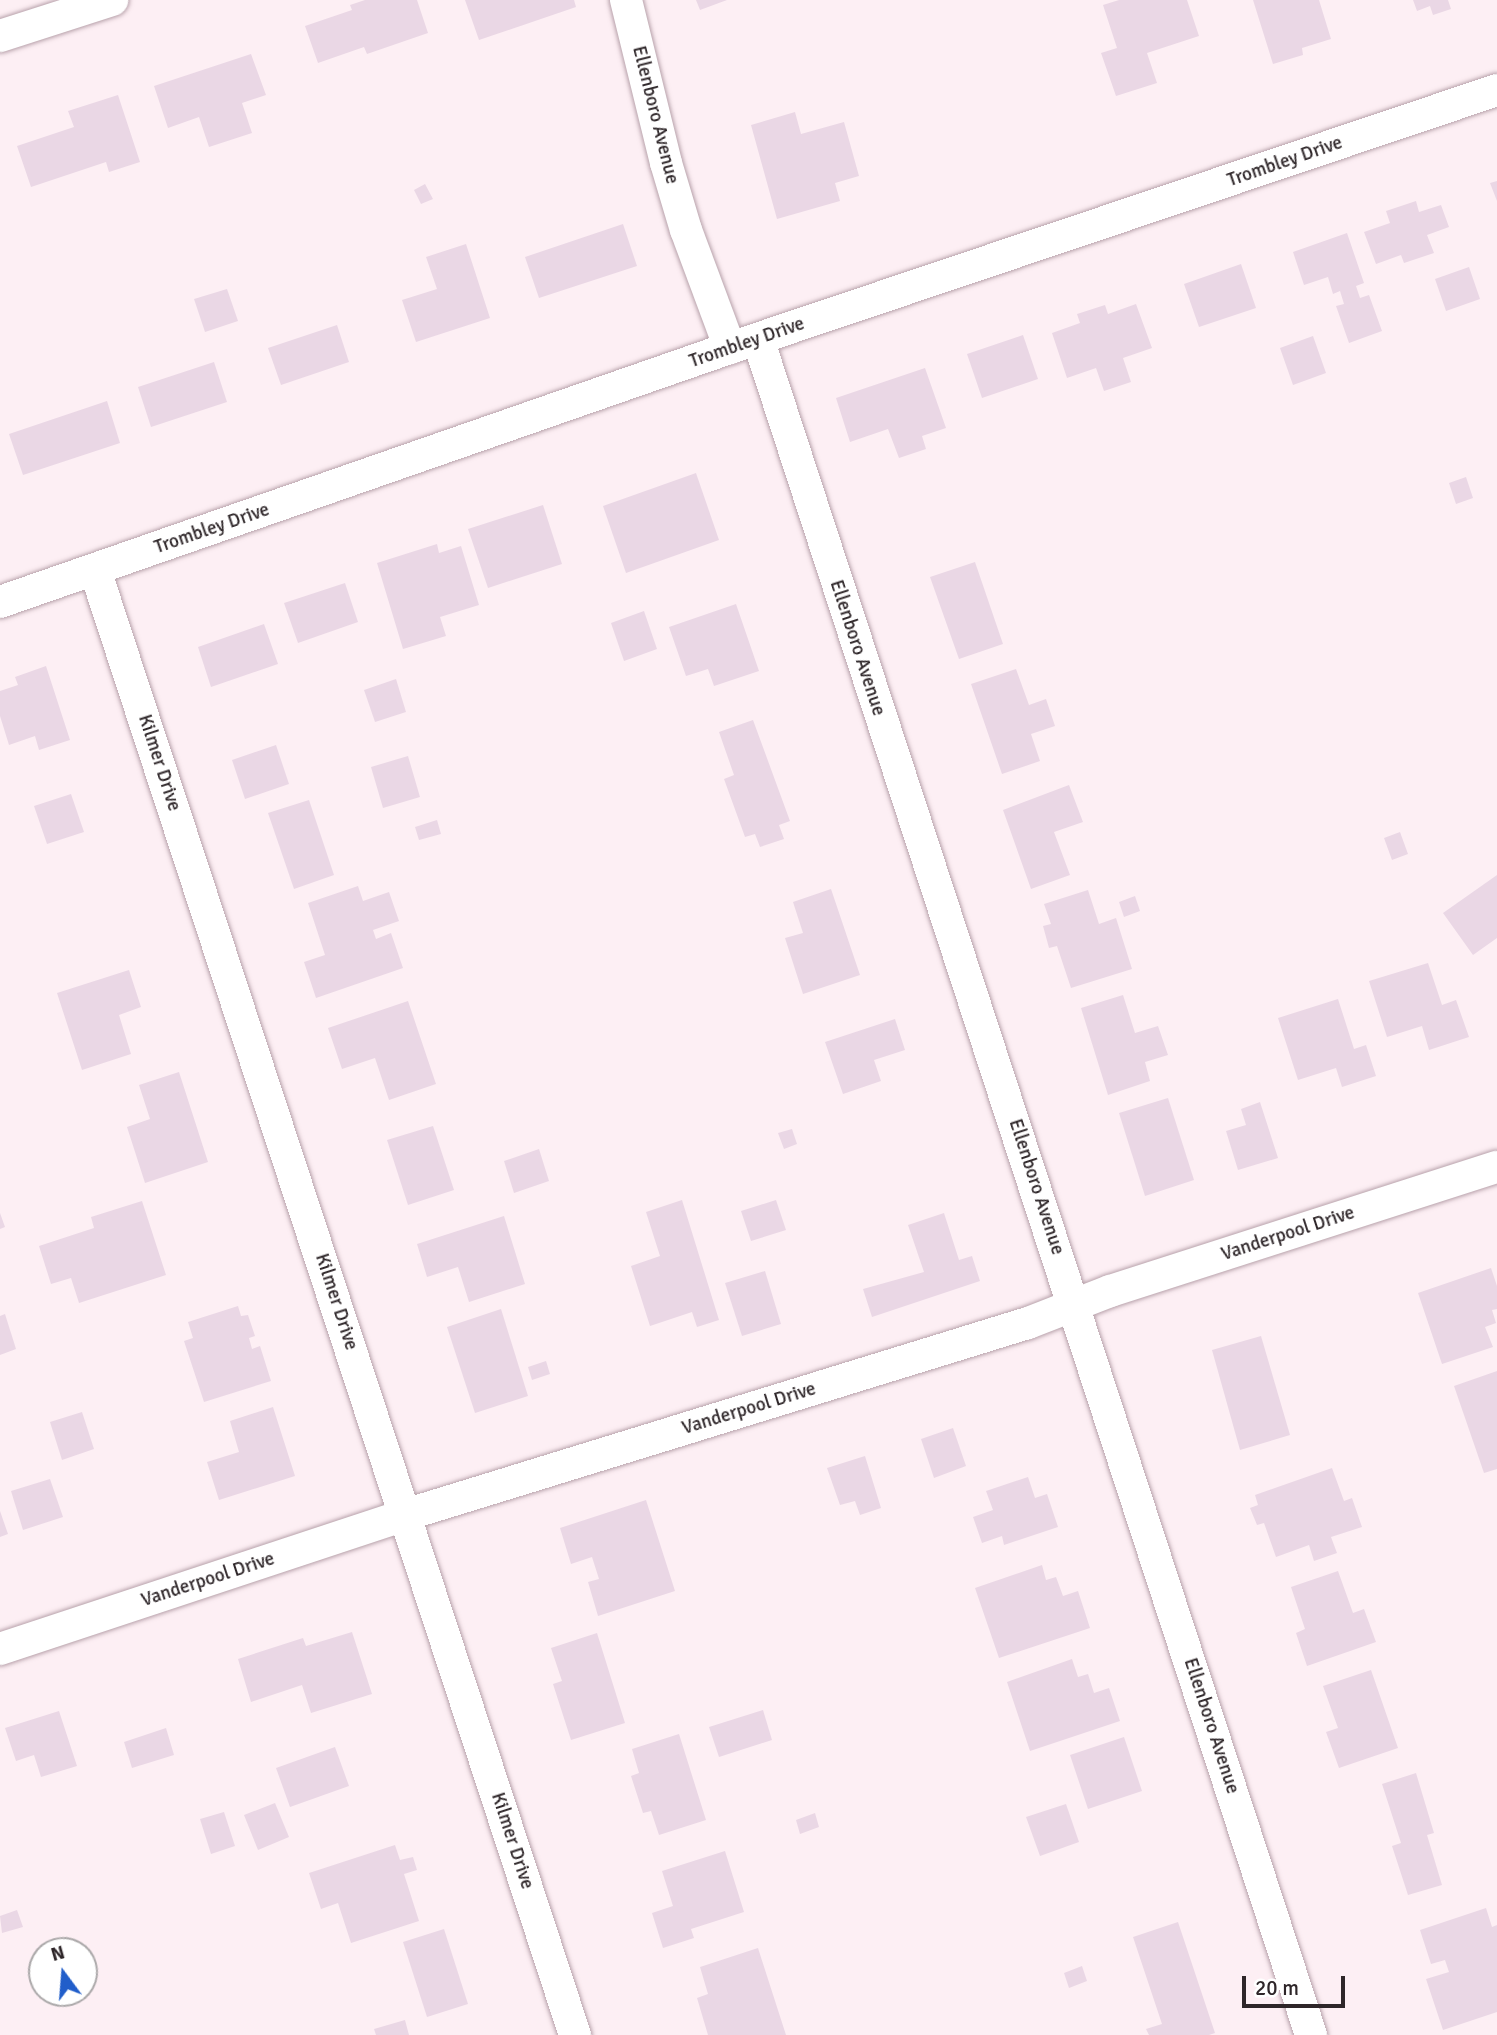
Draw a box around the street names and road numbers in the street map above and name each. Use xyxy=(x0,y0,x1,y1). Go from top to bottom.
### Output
street label: Ellenboro Avenue xyxy=(627,44,683,186)
street label: Trombley Drive xyxy=(1224,132,1346,192)
street label: Trombley Drive xyxy=(686,313,808,373)
street label: Trombley Drive xyxy=(151,499,273,559)
street label: Ellenboro Avenue xyxy=(824,577,890,719)
street label: Kilmer Drive xyxy=(133,712,185,814)
street label: Ellenboro Avenue xyxy=(1003,1116,1069,1258)
street label: Vanderpool Drive xyxy=(1218,1202,1358,1266)
street label: Kilmer Drive xyxy=(310,1251,362,1353)
street label: Vanderpool Drive xyxy=(679,1378,819,1440)
street label: Vanderpool Drive xyxy=(138,1548,278,1612)
street label: Ellenboro Avenue xyxy=(1178,1655,1244,1797)
street label: Kilmer Drive xyxy=(486,1790,538,1892)

